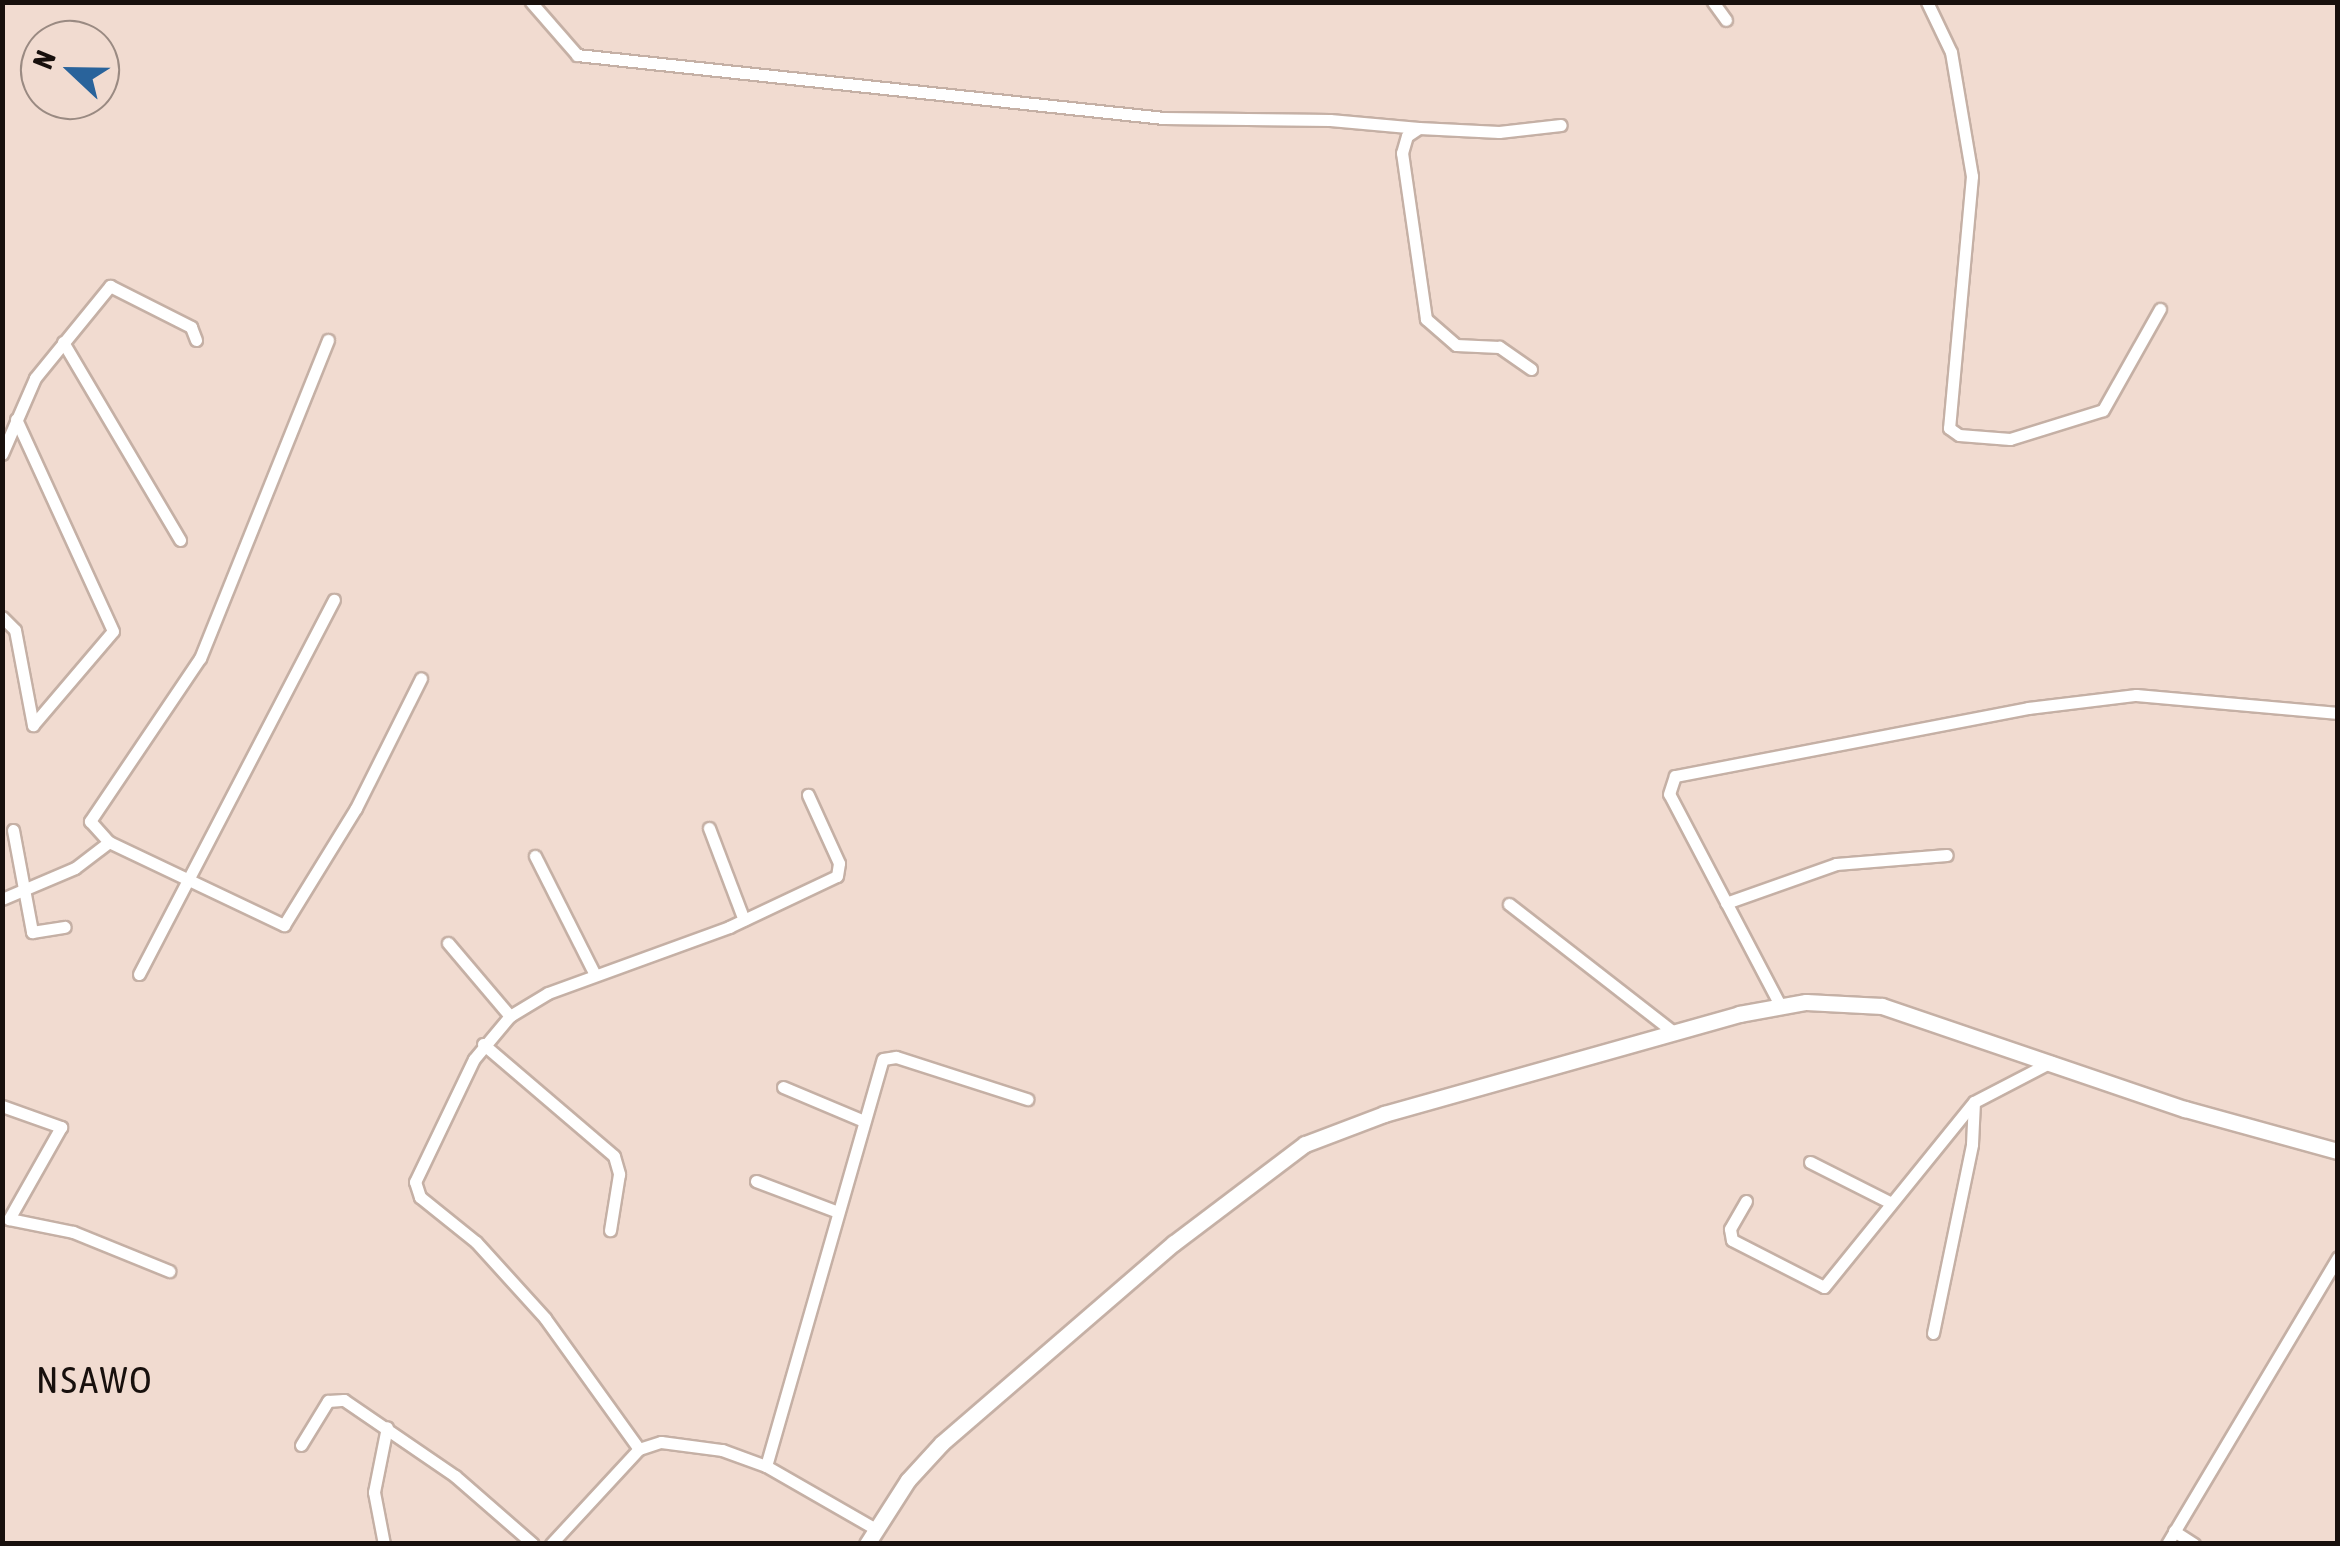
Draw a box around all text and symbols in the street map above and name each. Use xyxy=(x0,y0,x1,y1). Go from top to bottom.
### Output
north arrow xyxy=(20,20,120,120)
text: N xyxy=(26,46,62,73)
district label: NSAWO xyxy=(36,1357,154,1403)

